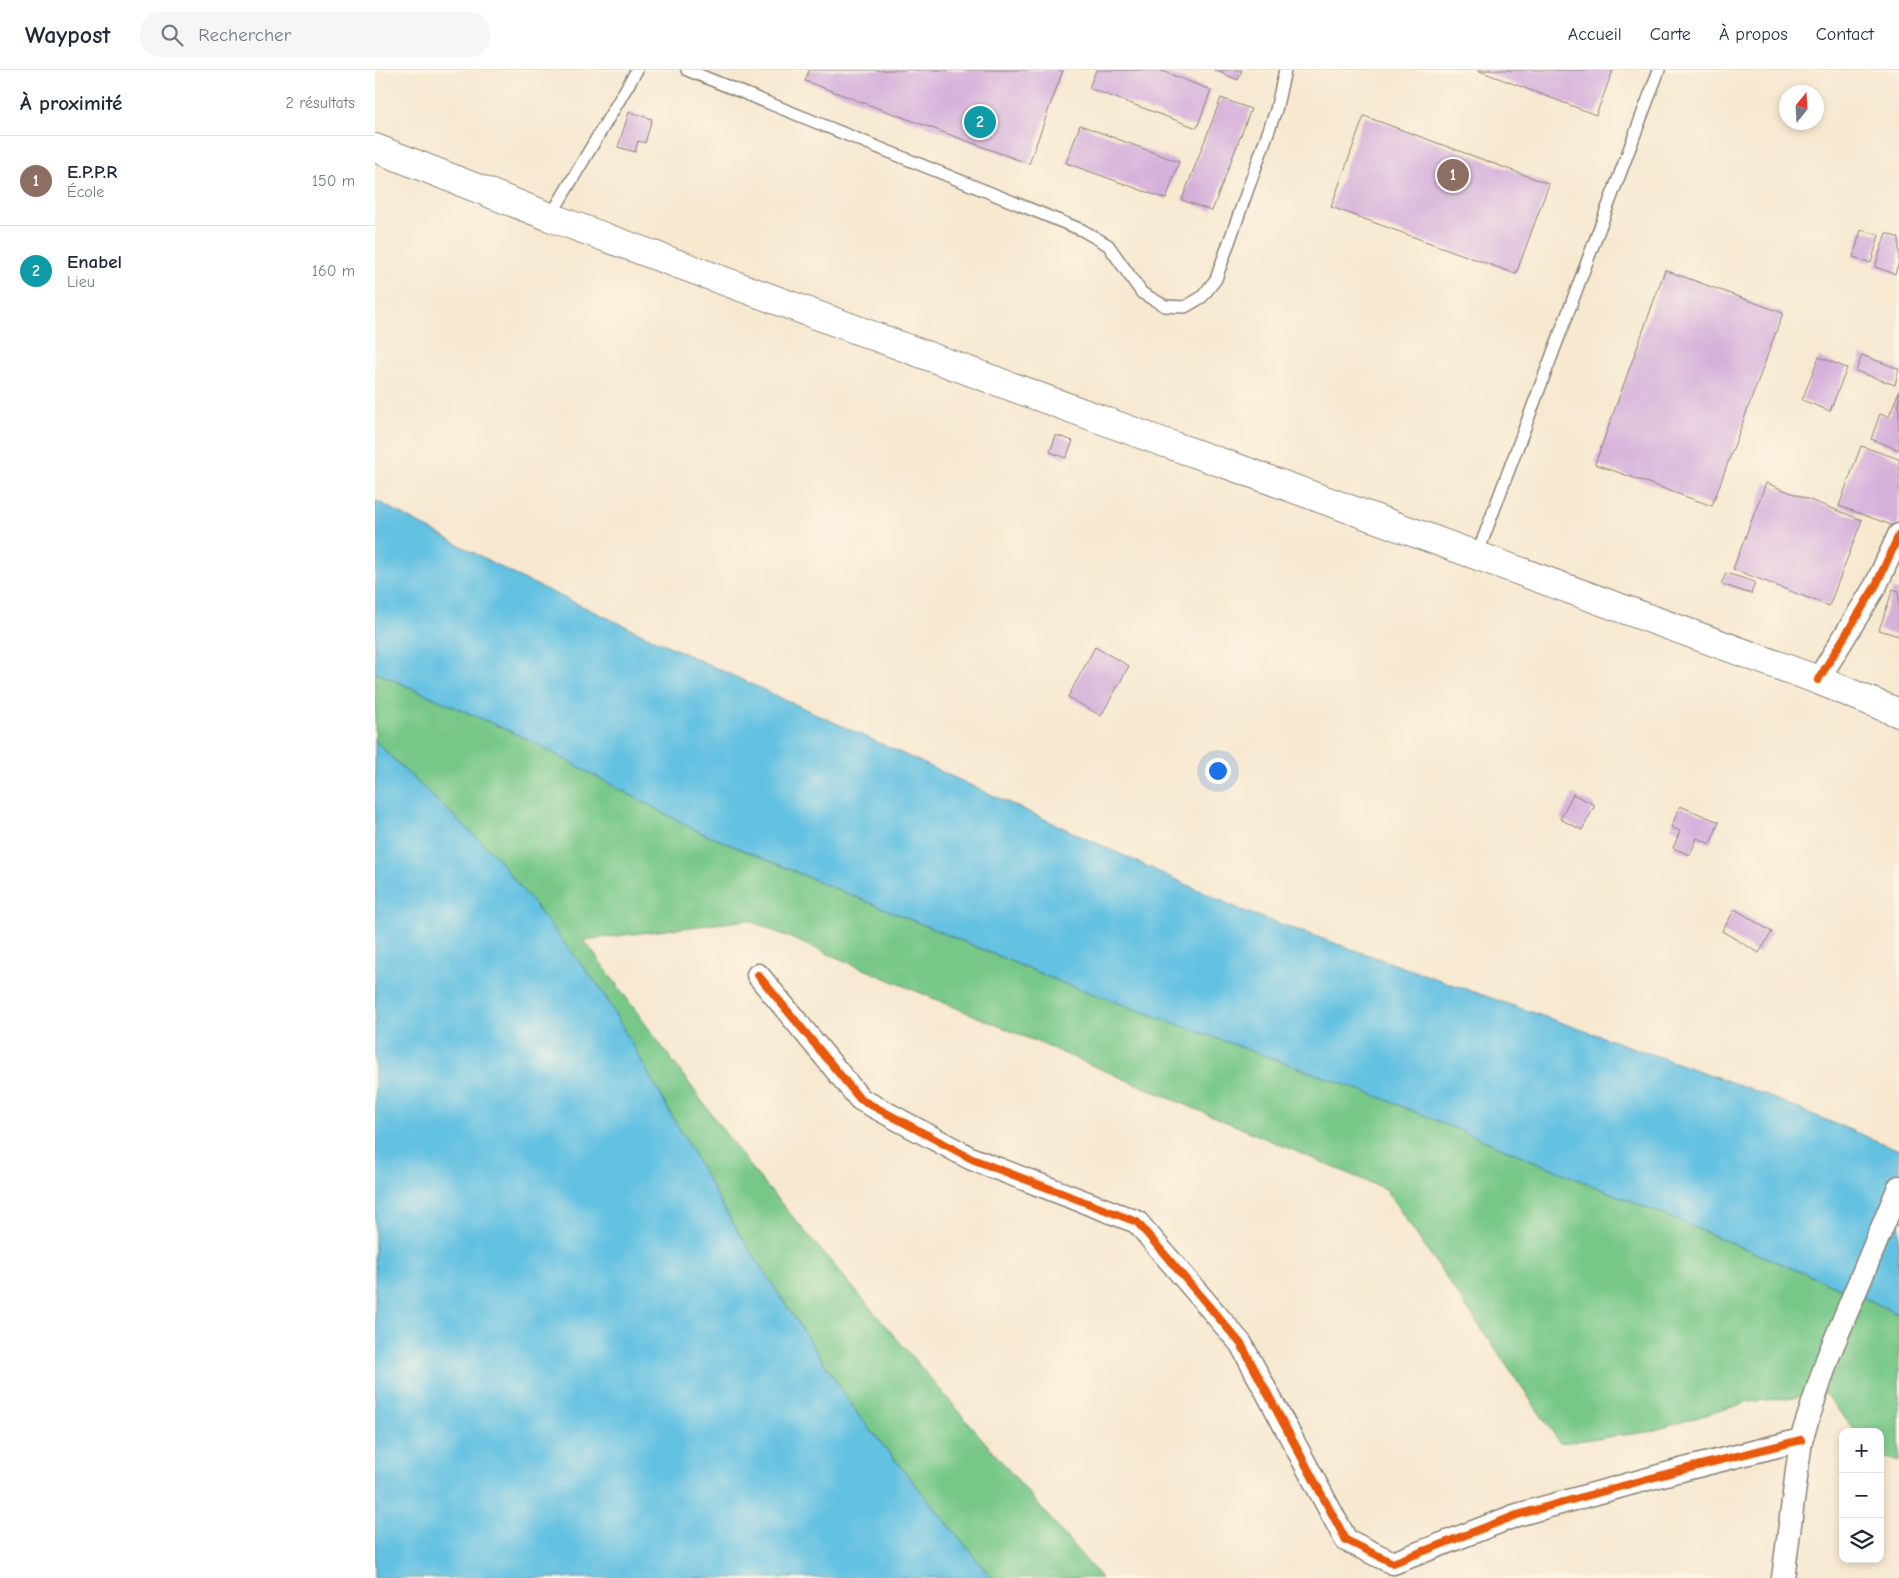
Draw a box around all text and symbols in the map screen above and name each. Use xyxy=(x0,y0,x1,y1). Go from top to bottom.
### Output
search box xyxy=(140,12,490,57)
text: Waypost xyxy=(25,21,110,49)
icon: search xyxy=(158,21,186,49)
text: Rechercher xyxy=(198,24,291,46)
text: Accueil xyxy=(1568,24,1622,45)
text: Carte xyxy=(1650,24,1691,45)
text: À propos xyxy=(1719,24,1788,45)
text: Contact xyxy=(1816,24,1874,45)
north arrow xyxy=(1779,85,1824,130)
text: À proximité xyxy=(20,91,122,115)
text: 2 résultats xyxy=(285,94,355,112)
pin: 2 xyxy=(964,103,996,141)
pin: 1 xyxy=(1437,156,1469,194)
text: E.P.P.R xyxy=(67,161,117,183)
text: 1 xyxy=(33,172,39,190)
text: 150 m xyxy=(312,172,355,190)
text: École xyxy=(67,183,104,201)
text: Enabel xyxy=(67,251,122,273)
text: 2 xyxy=(32,262,40,280)
text: 160 m xyxy=(312,262,355,280)
text: Lieu xyxy=(67,273,95,291)
your location xyxy=(1205,758,1231,784)
map controls xyxy=(1839,1428,1884,1563)
button: + xyxy=(1839,1428,1884,1473)
button: − xyxy=(1839,1473,1884,1518)
button: layers xyxy=(1839,1518,1884,1563)

